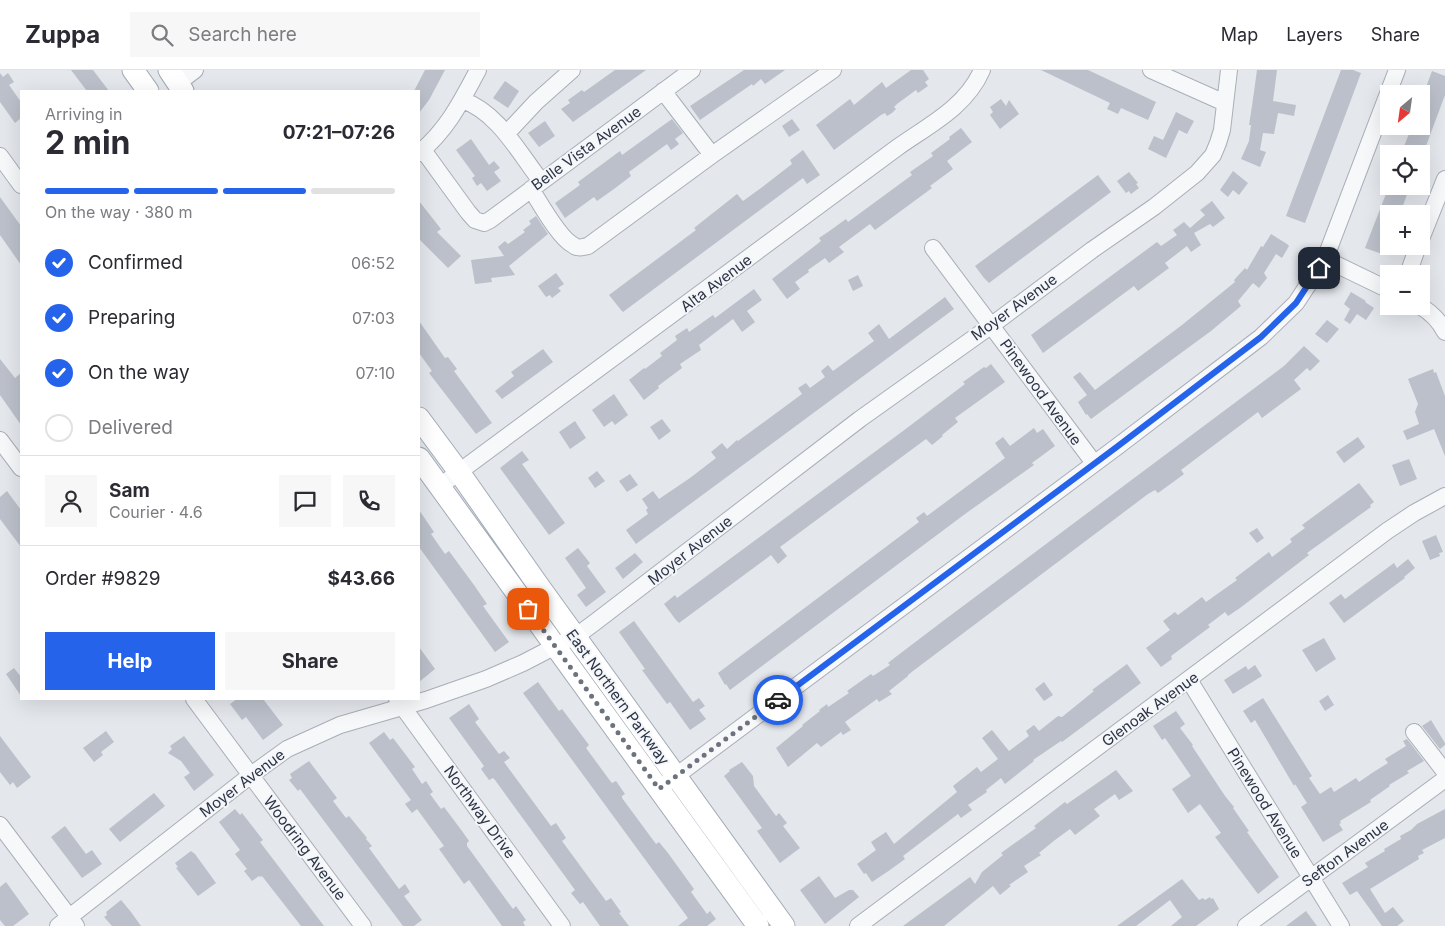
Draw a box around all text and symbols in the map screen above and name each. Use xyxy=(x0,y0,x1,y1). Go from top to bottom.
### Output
search box xyxy=(130,12,480,57)
text: Zuppa xyxy=(25,20,100,49)
icon: search xyxy=(148,21,176,49)
text: Search here xyxy=(188,23,297,46)
text: Map xyxy=(1221,24,1258,45)
text: Layers xyxy=(1286,24,1343,45)
text: Share xyxy=(1371,24,1420,45)
north arrow xyxy=(1380,85,1430,135)
map controls xyxy=(1380,85,1430,315)
street label: Belle Vista Avenue xyxy=(527,102,645,194)
text: Arriving in xyxy=(45,104,122,124)
text: 07:21–07:26 xyxy=(283,121,395,144)
text: 2 min xyxy=(45,123,131,162)
button: locate xyxy=(1380,145,1430,195)
text: On the way · 380 m xyxy=(45,202,193,222)
button: + xyxy=(1380,205,1430,255)
pin xyxy=(1298,247,1340,289)
icon: check xyxy=(45,249,73,277)
street label: Alta Avenue xyxy=(677,250,755,316)
text: Confirmed xyxy=(88,251,183,274)
text: 06:52 xyxy=(351,253,395,273)
icon: home xyxy=(1305,254,1333,282)
button: − xyxy=(1380,265,1430,315)
street label: Moyer Avenue xyxy=(967,269,1061,345)
icon: check xyxy=(45,304,73,332)
text: Preparing xyxy=(88,306,175,329)
text: 07:03 xyxy=(352,308,395,328)
street label: Pinewood Avenue xyxy=(996,335,1086,449)
icon: check xyxy=(45,359,73,387)
text: On the way xyxy=(88,361,190,384)
text: 07:10 xyxy=(355,363,395,383)
text: Delivered xyxy=(88,416,173,439)
button: person xyxy=(45,475,97,527)
button: chat xyxy=(279,475,331,527)
button: phone xyxy=(343,475,395,527)
text: Sam xyxy=(109,479,150,502)
text: Courier · 4.6 xyxy=(109,502,203,522)
street label: Moyer Avenue xyxy=(644,511,736,589)
text: Order #9829 xyxy=(45,567,161,590)
text: $43.66 xyxy=(327,567,395,590)
pin xyxy=(507,588,549,630)
icon: bag xyxy=(514,595,542,623)
street label: East Northern Parkway xyxy=(562,625,674,769)
button: Help xyxy=(45,632,215,690)
button: Share xyxy=(225,632,395,690)
street label: Glenoak Avenue xyxy=(1098,667,1202,751)
courier xyxy=(753,675,803,725)
icon: car xyxy=(764,686,792,714)
street label: Pinewood Avenue xyxy=(1223,744,1307,862)
street label: Moyer Avenue xyxy=(196,745,288,821)
street label: Northway Drive xyxy=(440,762,520,862)
street label: Woodring Avenue xyxy=(260,792,350,904)
street label: Sefton Avenue xyxy=(1298,815,1392,891)

